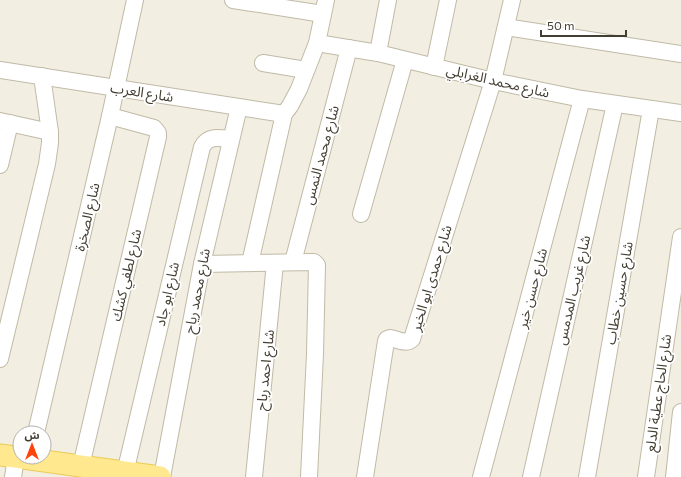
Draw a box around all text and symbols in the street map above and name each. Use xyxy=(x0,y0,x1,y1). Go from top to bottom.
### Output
scale bar xyxy=(541,12,626,38)
text: 50 m xyxy=(547,18,575,32)
street label: شارع محمد الغرابلي xyxy=(444,60,551,104)
street label: شارع العرب xyxy=(109,78,175,108)
street label: شارع محمد النمس xyxy=(299,103,345,207)
street label: شارع الصخرة xyxy=(70,181,106,253)
street label: شارع حمدى ابو الخير xyxy=(406,223,458,335)
street label: شارع لطفي كشك xyxy=(107,227,148,323)
street label: شارع غريب المدمس xyxy=(552,233,596,347)
street label: شارع حسين خطاب xyxy=(601,240,639,346)
street label: شارع حسن خير xyxy=(512,246,553,331)
street label: شارع محمد رياح xyxy=(180,247,216,336)
street label: شارع ابو جاد xyxy=(151,260,185,328)
street label: شارع احمد رباح xyxy=(252,329,280,412)
street label: شارع الحاج عطية الدلع xyxy=(641,333,677,453)
north arrow xyxy=(12,425,52,465)
text: ش xyxy=(24,428,40,442)

